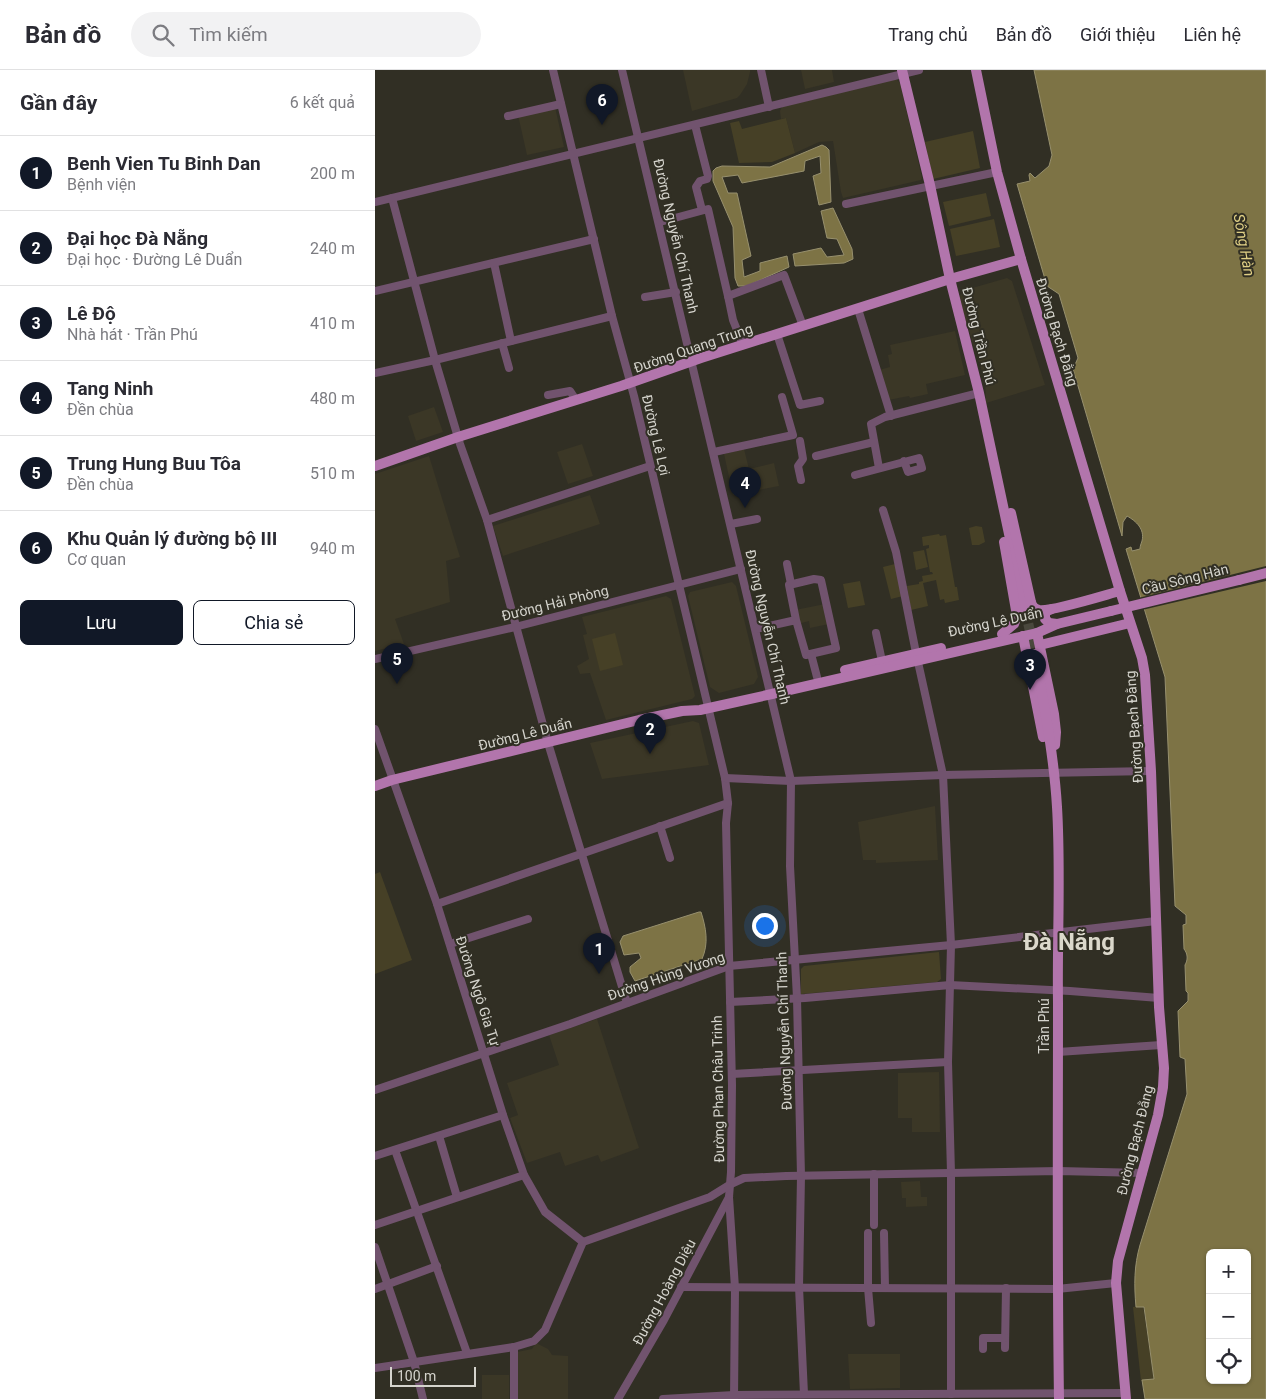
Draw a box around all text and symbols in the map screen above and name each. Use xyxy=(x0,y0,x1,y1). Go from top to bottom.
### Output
search box xyxy=(131,12,481,57)
text: Bản đồ xyxy=(25,21,101,49)
icon: search xyxy=(149,21,177,49)
text: Tìm kiếm xyxy=(189,23,268,46)
text: Trang chủ xyxy=(888,24,968,45)
text: Bản đồ xyxy=(996,24,1052,45)
text: Giới thiệu xyxy=(1080,24,1156,45)
text: Liên hệ xyxy=(1184,24,1241,45)
pin: 6 xyxy=(586,84,618,125)
text: Gần đây xyxy=(20,91,97,115)
text: 6 kết quả xyxy=(290,93,355,112)
text: Benh Vien Tu Binh Dan xyxy=(67,152,261,175)
street label: Đường Nguyễn Chí Thanh xyxy=(650,157,702,315)
text: 1 xyxy=(31,164,41,183)
text: 200 m xyxy=(310,164,355,183)
text: Bệnh viện xyxy=(67,175,136,194)
water label: Sông Hàn xyxy=(1230,212,1258,278)
text: Đại học Đà Nẵng xyxy=(67,227,208,250)
text: 2 xyxy=(31,239,41,258)
text: 240 m xyxy=(310,239,355,258)
text: Đại học · Đường Lê Duẩn xyxy=(67,250,242,269)
street label: Đường Bạch Đằng xyxy=(1033,276,1081,388)
street label: Đường Trần Phú xyxy=(959,285,999,387)
text: Lê Độ xyxy=(67,302,116,325)
text: 3 xyxy=(31,314,41,333)
text: 410 m xyxy=(310,314,355,333)
street label: Đường Quang Trung xyxy=(631,320,755,376)
text: Nhà hát · Trần Phú xyxy=(67,325,198,344)
text: Tang Ninh xyxy=(67,377,154,400)
text: 4 xyxy=(31,389,41,408)
text: 480 m xyxy=(310,389,355,408)
street label: Đường Lê Lợi xyxy=(639,393,673,477)
text: Đền chùa xyxy=(67,400,134,419)
text: Trung Hung Buu Tôa xyxy=(67,452,241,475)
text: 5 xyxy=(31,464,41,483)
text: 510 m xyxy=(310,464,355,483)
pin: 4 xyxy=(729,467,761,508)
text: Đền chùa xyxy=(67,475,134,494)
text: Khu Quản lý đường bộ III xyxy=(67,527,277,550)
text: 6 xyxy=(31,539,41,558)
text: 940 m xyxy=(310,539,355,558)
street label: Đường Nguyễn Chí Thanh xyxy=(742,548,794,706)
text: Cơ quan xyxy=(67,550,126,569)
street label: Cầu Sông Hàn xyxy=(1140,561,1230,597)
street label: Đường Hải Phòng xyxy=(500,582,610,624)
button: Lưu xyxy=(20,600,183,645)
button: Chia sẻ xyxy=(193,600,355,645)
street label: Đường Lê Duẩn xyxy=(946,604,1044,640)
pin: 5 xyxy=(381,643,413,684)
pin: 3 xyxy=(1014,649,1046,690)
street label: Đường Bạch Đằng xyxy=(1122,670,1146,784)
pin: 2 xyxy=(634,713,666,754)
street label: Đường Lê Duẩn xyxy=(477,715,573,753)
your location xyxy=(752,913,778,939)
district label: Đà Nẵng xyxy=(1023,928,1115,956)
pin: 1 xyxy=(583,933,615,974)
street label: Đường Ngô Gia Tự xyxy=(453,934,503,1048)
street label: Đường Hùng Vương xyxy=(605,948,727,1004)
street label: Đường Nguyễn Chí Thanh xyxy=(773,952,795,1110)
street label: Trần Phú xyxy=(1036,998,1052,1054)
street label: Đường Phan Châu Trinh xyxy=(709,1015,727,1163)
street label: Đường Bạch Đằng xyxy=(1114,1083,1156,1197)
street label: Đường Hoàng Diệu xyxy=(629,1236,699,1348)
map controls xyxy=(1206,1249,1251,1384)
button: + xyxy=(1206,1249,1251,1294)
button: − xyxy=(1206,1294,1251,1339)
button: locate xyxy=(1206,1339,1251,1384)
scale bar xyxy=(390,1364,476,1387)
text: 100 m xyxy=(397,1368,436,1384)

